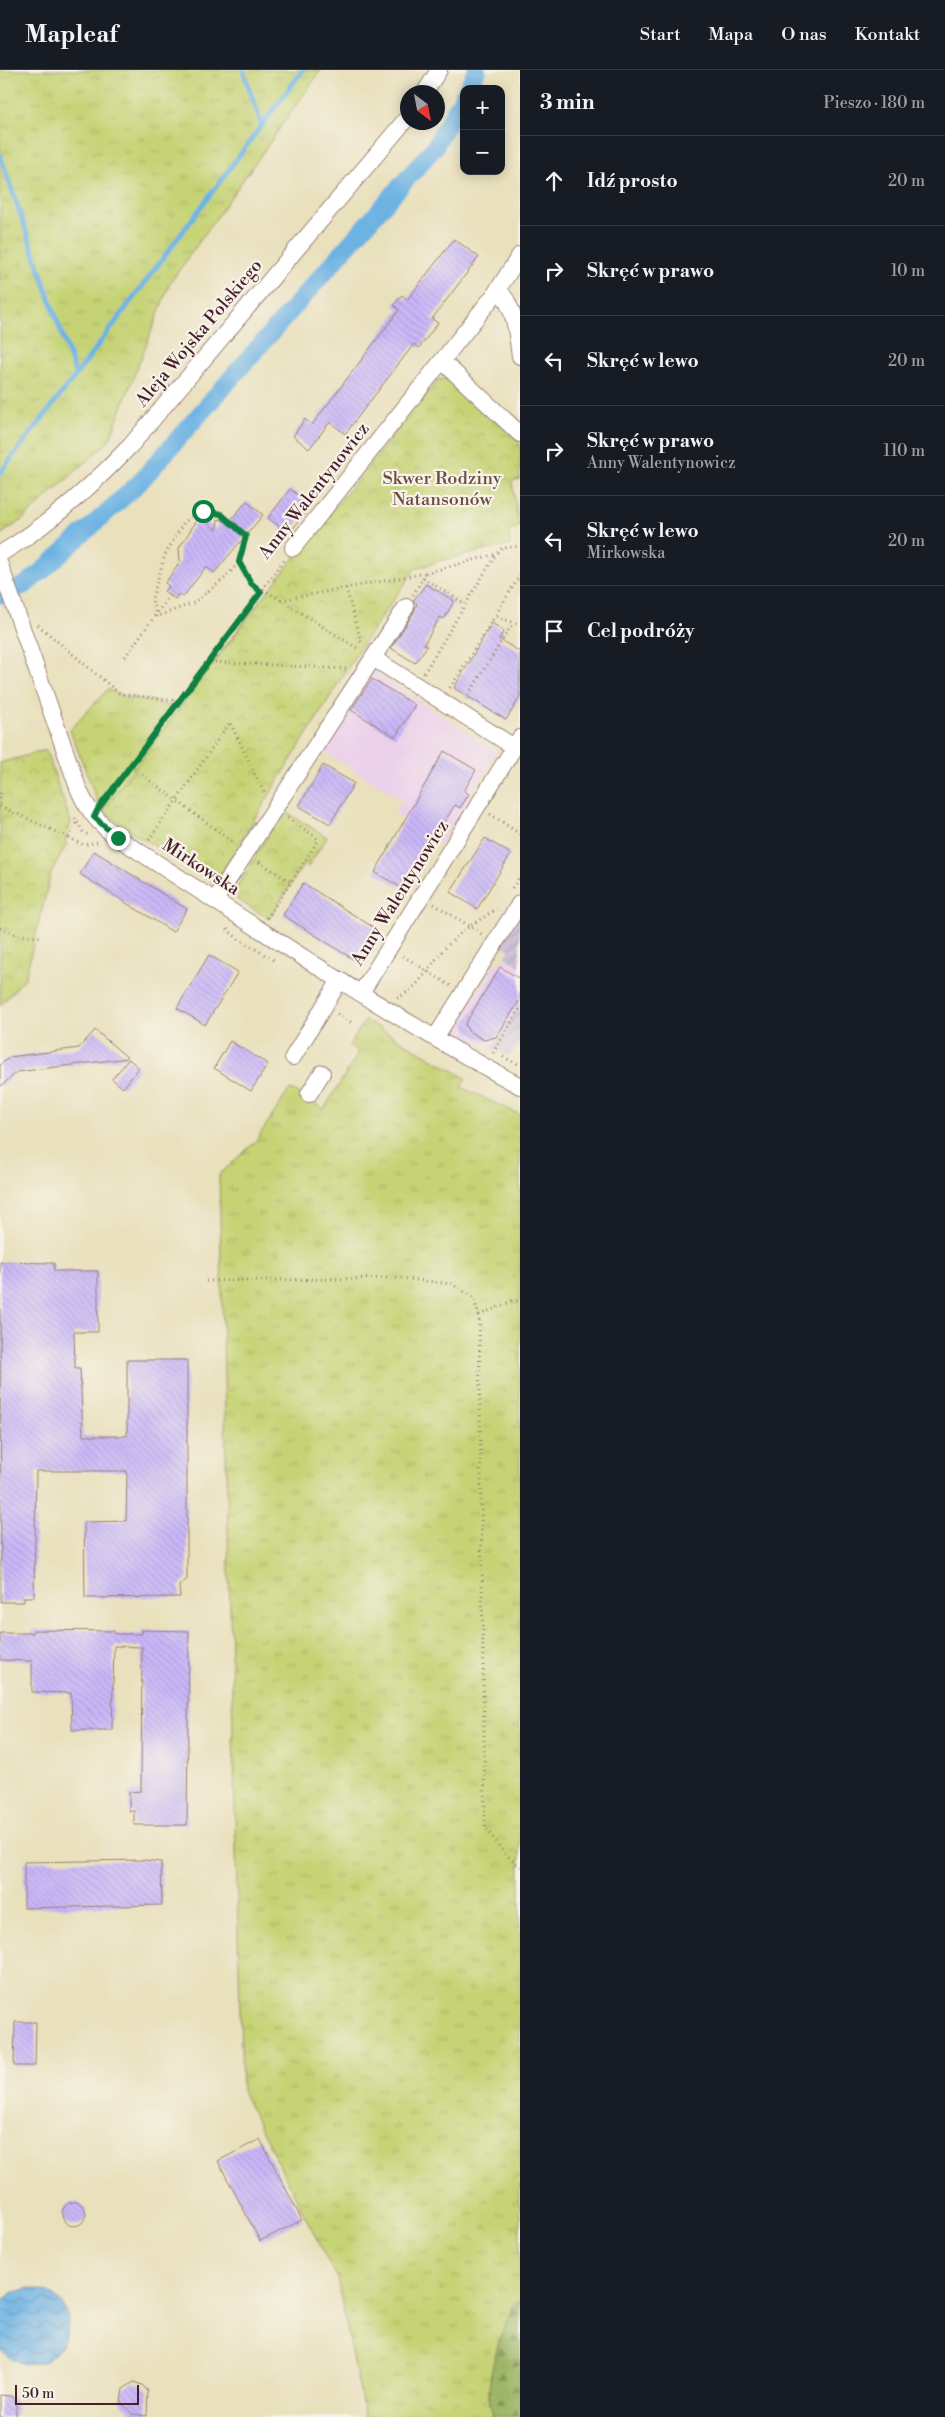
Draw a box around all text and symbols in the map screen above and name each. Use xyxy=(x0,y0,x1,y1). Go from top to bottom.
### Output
text: Mapleaf xyxy=(25,20,118,50)
text: Start xyxy=(640,23,681,46)
text: Mapa xyxy=(709,23,753,46)
text: O nas xyxy=(781,23,827,46)
text: Kontakt xyxy=(855,23,920,46)
north arrow xyxy=(400,85,445,130)
map controls xyxy=(460,85,505,175)
button: + xyxy=(460,85,505,130)
text: 3 min xyxy=(540,90,595,116)
text: Pieszo · 180 m xyxy=(823,93,925,113)
button: − xyxy=(460,130,505,175)
icon: ahead xyxy=(540,167,568,195)
text: Idź prosto xyxy=(587,169,678,193)
text: 20 m xyxy=(888,171,925,191)
street label: Aleja Wojska Polskiego xyxy=(130,255,267,412)
icon: right xyxy=(540,257,568,285)
text: Skręć w prawo xyxy=(587,259,714,283)
text: 10 m xyxy=(891,261,925,281)
icon: left xyxy=(540,347,568,375)
text: Skręć w lewo xyxy=(587,349,699,373)
text: 20 m xyxy=(888,351,925,371)
street label: Anny Walentynowicz xyxy=(253,418,375,565)
text: Skręć w prawo xyxy=(587,429,714,453)
icon: right xyxy=(540,437,568,465)
text: 110 m xyxy=(883,441,925,461)
text: Anny Walentynowicz xyxy=(587,453,736,473)
park label: Skwer Rodziny Natansonów xyxy=(382,467,502,511)
route start xyxy=(192,500,215,523)
text: Skręć w lewo xyxy=(587,519,699,543)
icon: left xyxy=(540,527,568,555)
text: 20 m xyxy=(888,531,925,551)
text: Mirkowska xyxy=(587,543,665,563)
icon: arrive xyxy=(540,617,568,645)
text: Cel podróży xyxy=(587,619,694,643)
street label: Anny Walentynowicz xyxy=(345,816,454,971)
route end xyxy=(107,827,130,850)
street label: Mirkowska xyxy=(158,833,245,901)
scale bar xyxy=(15,2382,139,2405)
text: 50 m xyxy=(22,2385,54,2403)

